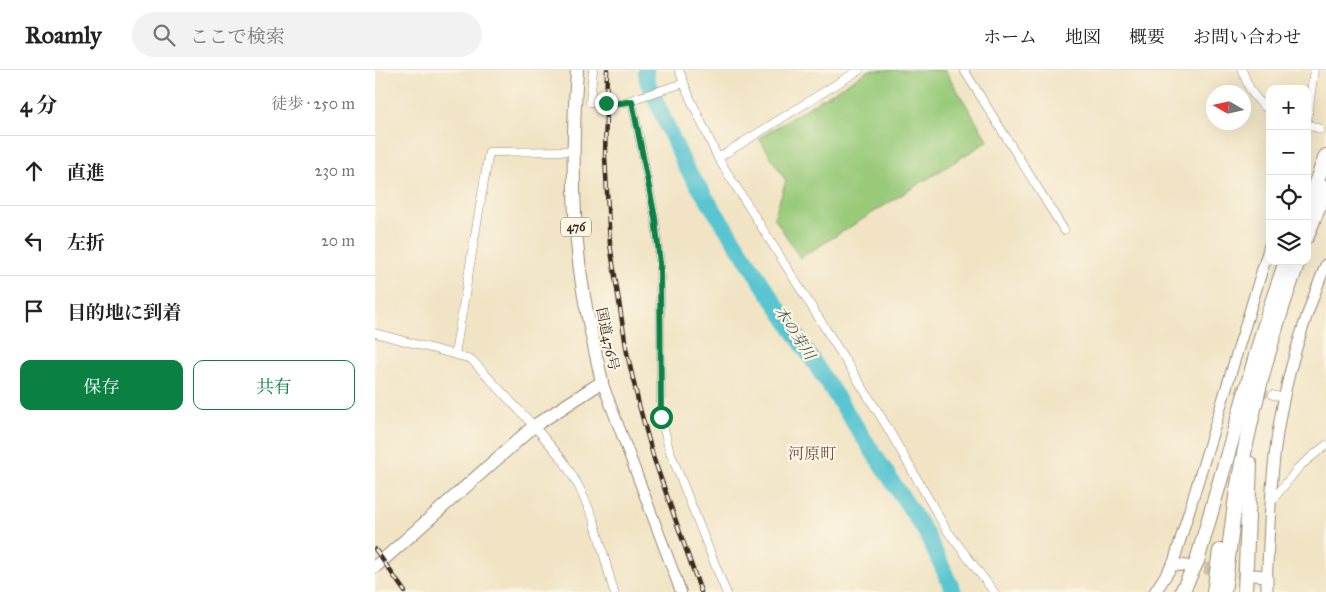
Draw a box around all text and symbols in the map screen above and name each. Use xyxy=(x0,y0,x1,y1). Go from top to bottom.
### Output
search box xyxy=(132,12,482,57)
text: Roamly xyxy=(25,20,102,50)
icon: search xyxy=(150,21,178,49)
text: ここで検索 xyxy=(190,25,285,48)
text: ホーム xyxy=(983,26,1037,48)
text: 地図 xyxy=(1065,26,1101,48)
text: 概要 xyxy=(1129,26,1165,48)
text: お問い合わせ xyxy=(1193,26,1301,48)
north arrow xyxy=(1206,85,1251,130)
map controls xyxy=(1266,85,1311,265)
button: + xyxy=(1266,85,1311,130)
text: 4 分 xyxy=(20,92,57,118)
route end xyxy=(595,92,618,115)
text: 徒歩 · 250 m xyxy=(271,94,355,113)
button: − xyxy=(1266,130,1311,175)
icon: ahead xyxy=(20,157,48,185)
text: 直進 xyxy=(67,161,105,184)
text: 230 m xyxy=(315,161,355,180)
button: locate xyxy=(1266,175,1311,220)
road number: 476 xyxy=(561,218,591,236)
button: layers xyxy=(1266,220,1311,265)
icon: left xyxy=(20,227,48,255)
text: 左折 xyxy=(67,231,105,254)
text: 20 m xyxy=(321,231,355,250)
icon: arrive xyxy=(20,297,48,325)
text: 目的地に到着 xyxy=(67,301,181,324)
water label: 木の芽川 xyxy=(771,303,820,365)
street label: 国道476号 xyxy=(593,306,622,372)
button: 保存 xyxy=(20,360,183,410)
button: 共有 xyxy=(193,360,355,410)
route start xyxy=(650,406,673,429)
district label: 河原町 xyxy=(788,444,836,463)

